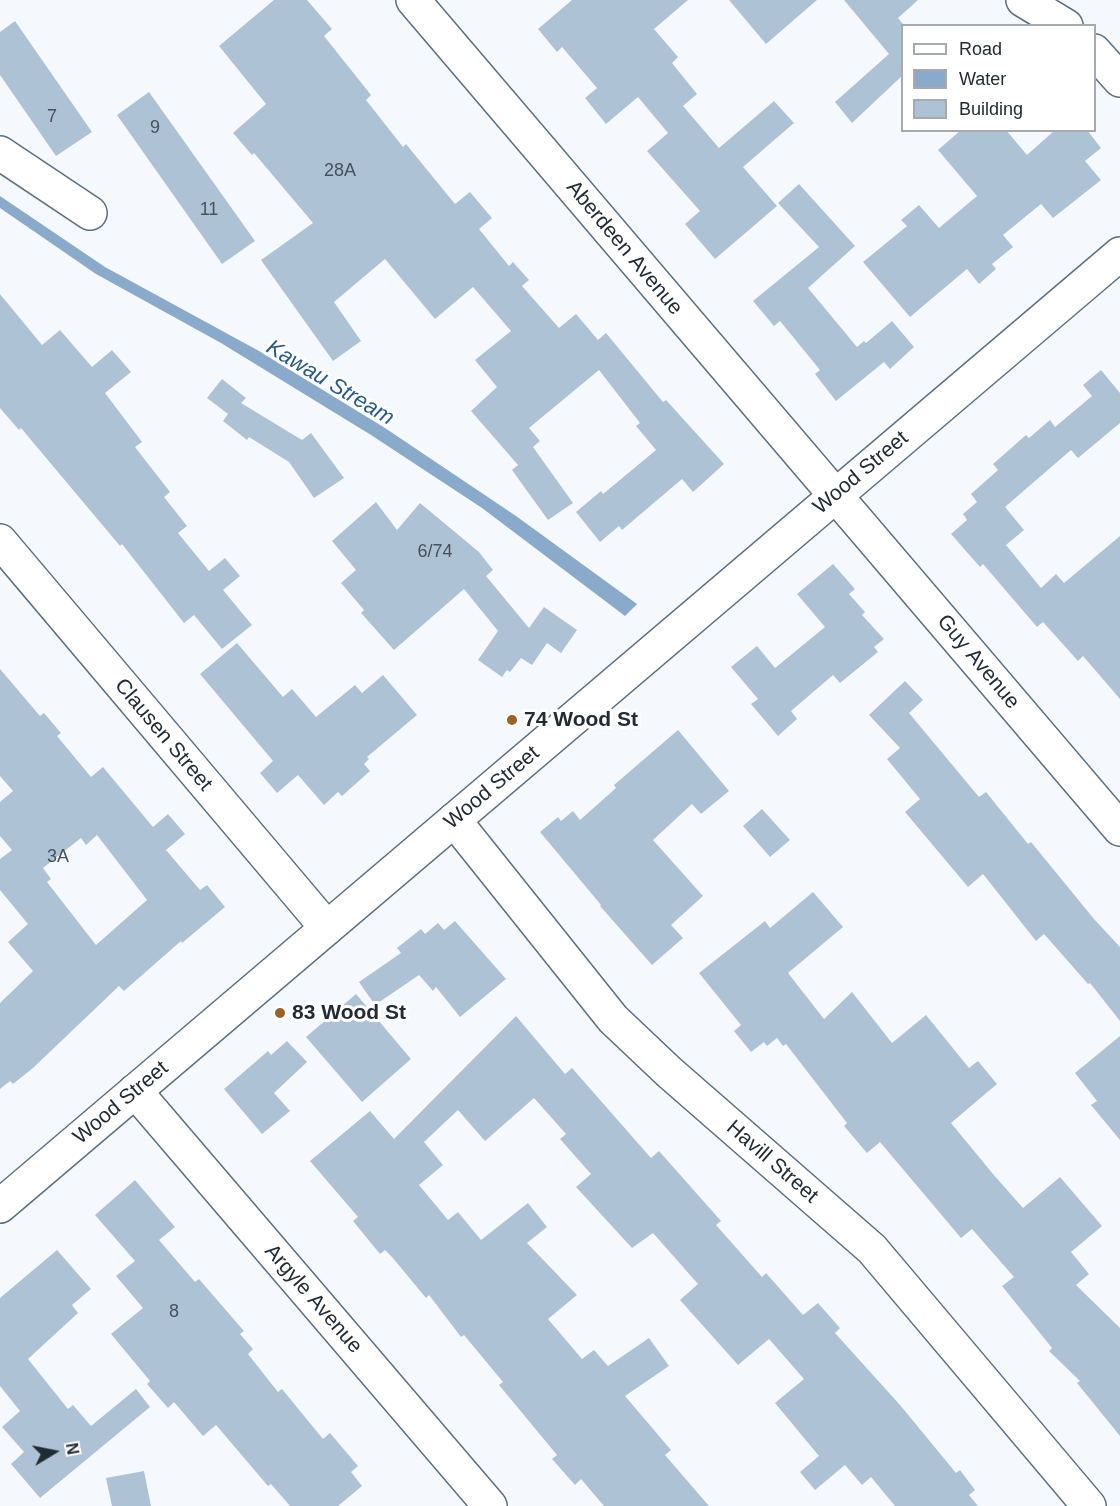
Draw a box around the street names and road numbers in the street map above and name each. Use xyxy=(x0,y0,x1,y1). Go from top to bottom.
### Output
street label: Aberdeen Avenue xyxy=(560,176,688,320)
street label: Wood Street xyxy=(808,426,914,520)
street label: Guy Avenue xyxy=(931,610,1025,714)
street label: Clausen Street xyxy=(109,674,217,796)
street label: Wood Street xyxy=(439,741,545,835)
street label: Wood Street xyxy=(68,1056,174,1150)
street label: Havill Street xyxy=(721,1115,823,1209)
street label: Argyle Avenue xyxy=(259,1239,367,1359)

